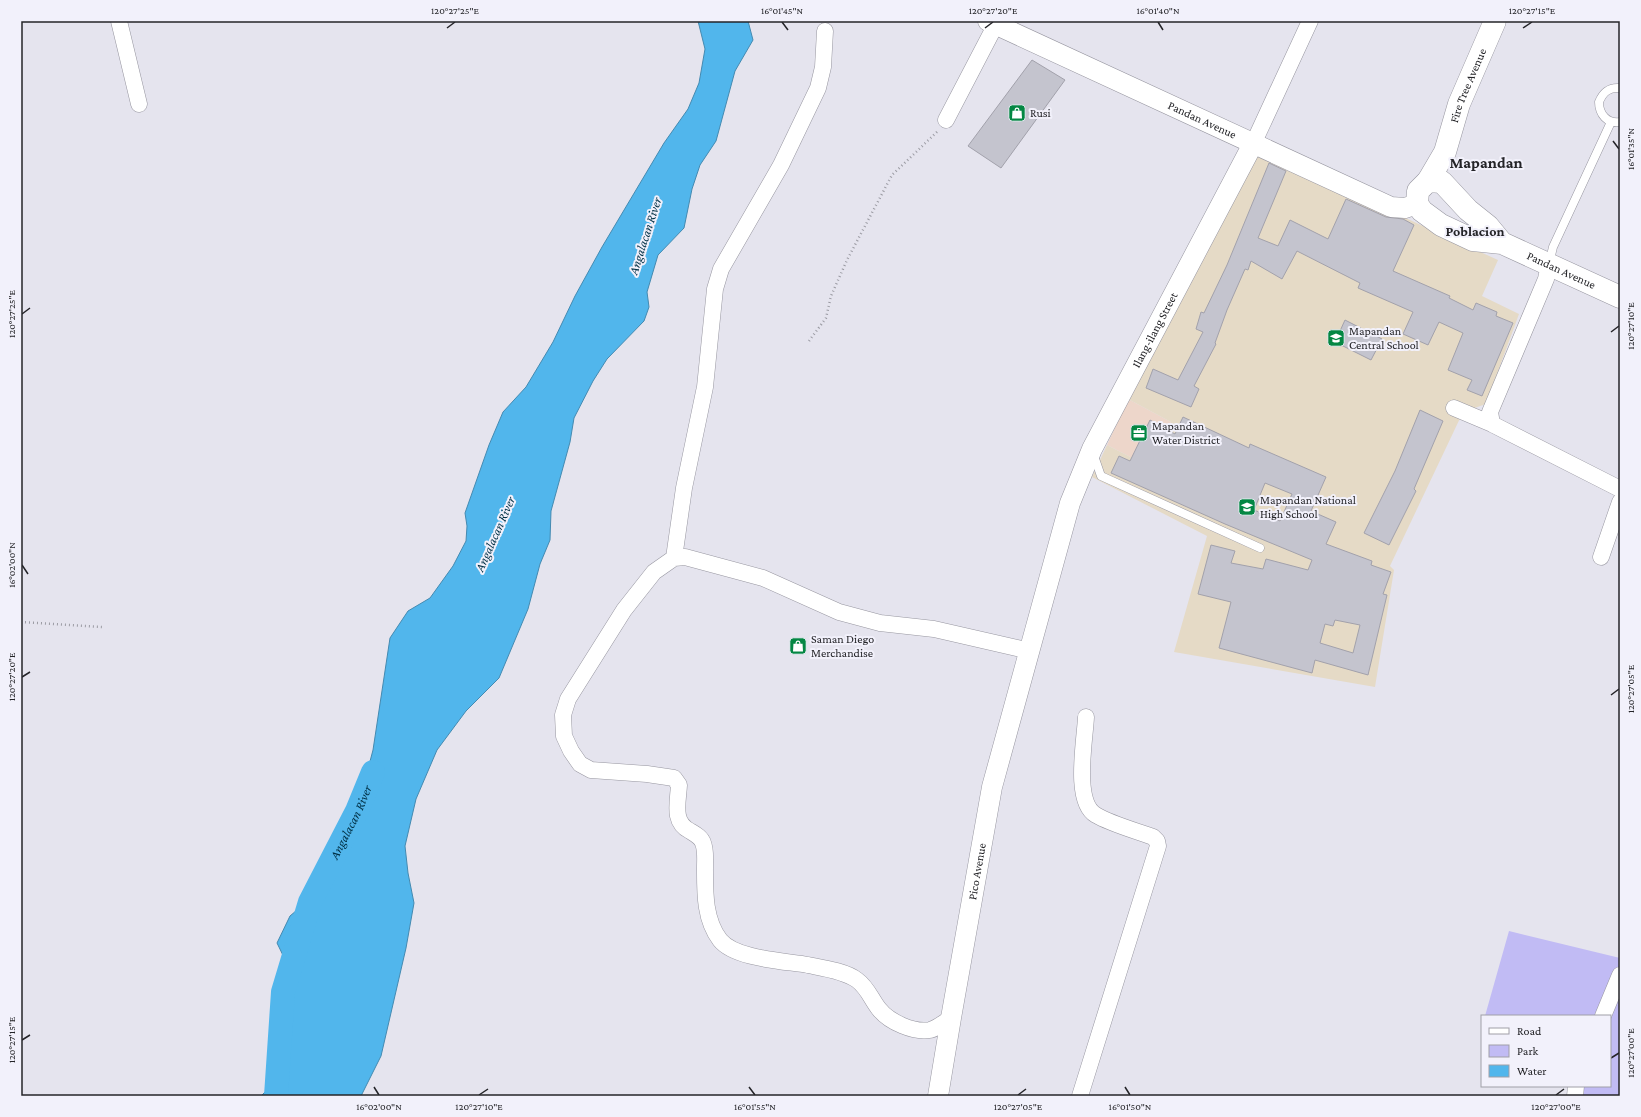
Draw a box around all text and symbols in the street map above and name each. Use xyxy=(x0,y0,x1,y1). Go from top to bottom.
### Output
text: 120°27'25"E xyxy=(431,5,480,16)
text: 16°01'45"N xyxy=(761,5,803,16)
text: 120°27'20"E xyxy=(969,5,1018,16)
text: 16°01'40"N xyxy=(1136,5,1180,16)
text: 120°27'15"E xyxy=(1509,5,1556,16)
street label: Fire Tree Avenue xyxy=(1447,46,1489,124)
street label: Pandan Avenue xyxy=(1166,98,1239,142)
shop icon: Rusi xyxy=(1007,103,1027,123)
place label: Rusi xyxy=(1030,106,1051,120)
text: 16°01'35"N xyxy=(1625,127,1636,170)
district label: Mapandan xyxy=(1449,154,1523,171)
water label: Angalacan River xyxy=(625,195,665,277)
district label: Poblacion xyxy=(1446,223,1504,239)
street label: Pandan Avenue xyxy=(1525,248,1598,292)
text: 120°27'25"E xyxy=(6,289,17,338)
street label: Ilang-ilang Street xyxy=(1129,289,1181,370)
text: 120°27'10"E xyxy=(1625,302,1636,350)
place label: Mapandan Central School xyxy=(1349,324,1419,352)
school or university icon: Mapandan Central School xyxy=(1326,328,1346,348)
place label: Mapandan Water District xyxy=(1152,419,1221,447)
office icon: Mapandan Water District xyxy=(1129,423,1149,443)
place label: Mapandan National High School xyxy=(1260,493,1356,521)
water label: Angalacan River xyxy=(471,494,518,575)
school or university icon: Mapandan National High School xyxy=(1237,497,1257,517)
text: 16°02'00"N xyxy=(6,542,17,588)
place label: Saman Diego Merchandise xyxy=(811,632,874,660)
shop icon: Saman Diego Merchandise xyxy=(788,636,808,656)
text: 120°27'20"E xyxy=(6,652,17,701)
text: 120°27'05"E xyxy=(1625,664,1636,713)
water label: Angalacan River xyxy=(326,782,375,862)
street label: Pico Avenue xyxy=(965,842,989,901)
legend xyxy=(1481,1015,1611,1087)
text: 120°27'15"E xyxy=(6,1016,17,1063)
text: Road xyxy=(1517,1024,1542,1038)
text: 120°27'00"E xyxy=(1625,1028,1636,1078)
text: Park xyxy=(1517,1044,1539,1058)
text: Water xyxy=(1517,1064,1547,1078)
text: 16°02'00"N xyxy=(356,1101,402,1112)
text: 120°27'10"E xyxy=(455,1101,503,1112)
text: 16°01'55"N xyxy=(734,1101,776,1112)
text: 120°27'05"E xyxy=(994,1101,1043,1112)
text: 16°01'50"N xyxy=(1109,1101,1152,1112)
text: 120°27'00"E xyxy=(1531,1101,1581,1112)

